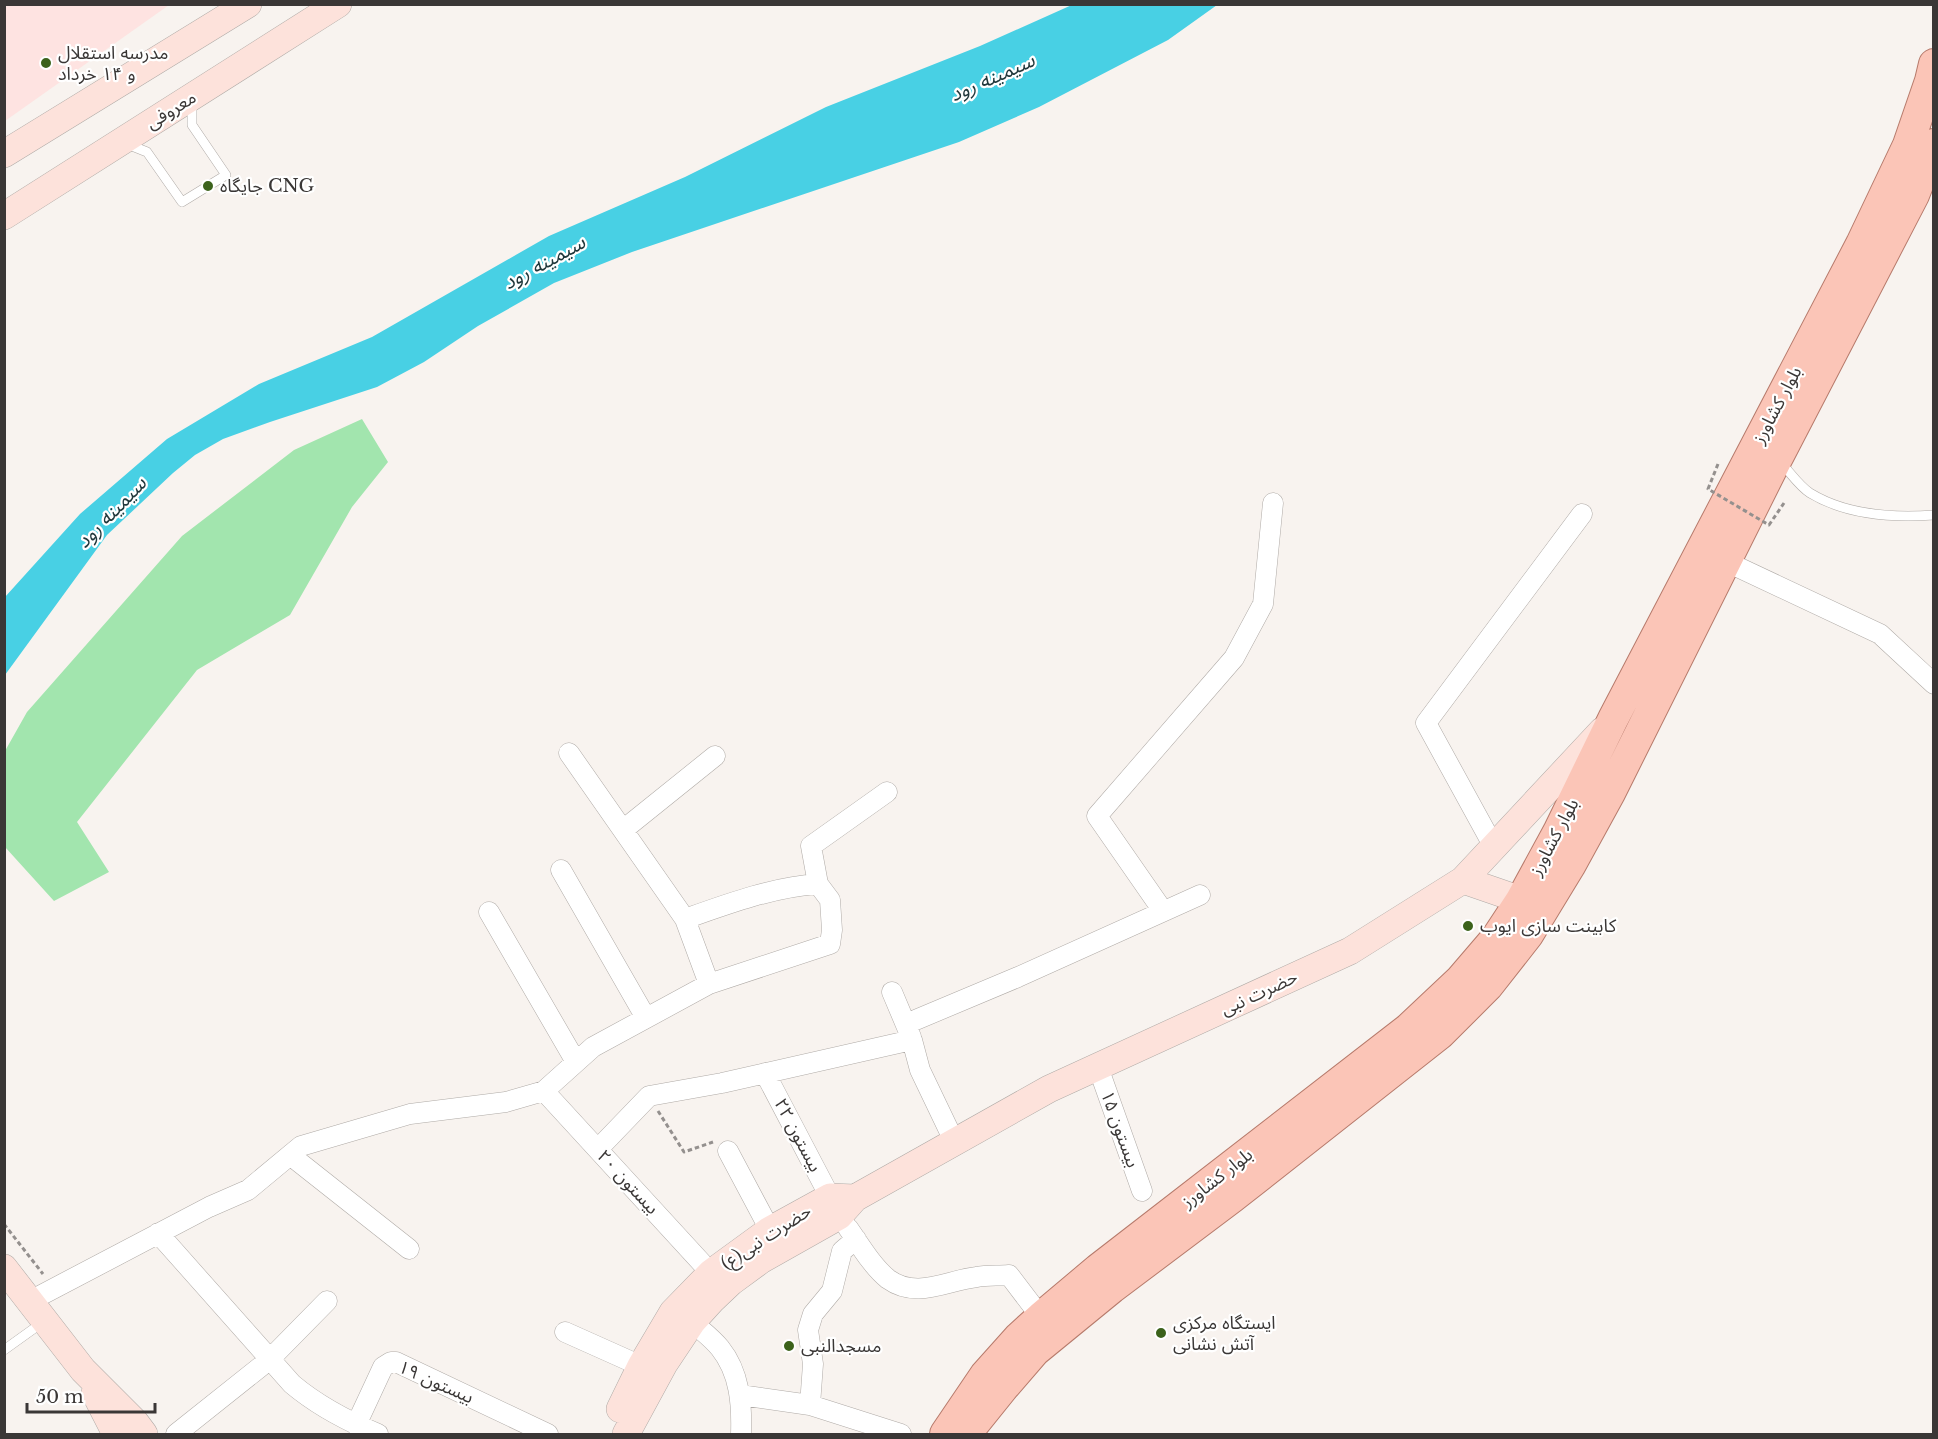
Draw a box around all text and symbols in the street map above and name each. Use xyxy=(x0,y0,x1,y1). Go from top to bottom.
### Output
place label: مدرسه استقلال و ۱۴ خرداد xyxy=(58,42,168,85)
water label: سیمینه رود xyxy=(946,48,1038,106)
marker: مدرسه استقلال و ۱۴ خرداد xyxy=(39,56,53,70)
street label: معروفی xyxy=(142,86,200,134)
place label: جایگاه CNG xyxy=(220,175,315,197)
marker: جایگاه CNG xyxy=(201,179,215,193)
water label: سیمینه رود xyxy=(499,230,589,294)
street label: بلوار کشاورز xyxy=(1747,363,1806,448)
water label: سیمینه رود xyxy=(71,471,151,553)
street label: بلوار کشاورز xyxy=(1524,795,1583,880)
place label: کابینت سازی ایوب xyxy=(1480,915,1617,937)
marker: کابینت سازی ایوب xyxy=(1461,919,1475,933)
street label: حضرت نبی xyxy=(1217,966,1301,1020)
street label: بیستون ۱۵ xyxy=(1096,1088,1144,1170)
street label: بیستون ۲۲ xyxy=(769,1094,827,1176)
street label: بلوار کشاورز xyxy=(1176,1143,1257,1213)
street label: بیستون ۲۰ xyxy=(593,1145,663,1219)
street label: حضرت نبی(ع) xyxy=(717,1200,817,1277)
place label: ایستگاه مرکزی آتش نشانی xyxy=(1173,1312,1276,1355)
marker: ایستگاه مرکزی آتش نشانی xyxy=(1154,1326,1168,1340)
place label: مسجدالنبی xyxy=(801,1335,881,1357)
marker: مسجدالنبی xyxy=(782,1339,796,1353)
street label: بیستون ۱۹ xyxy=(395,1356,477,1408)
scale bar xyxy=(27,1376,154,1414)
text: 50 m xyxy=(36,1386,84,1408)

